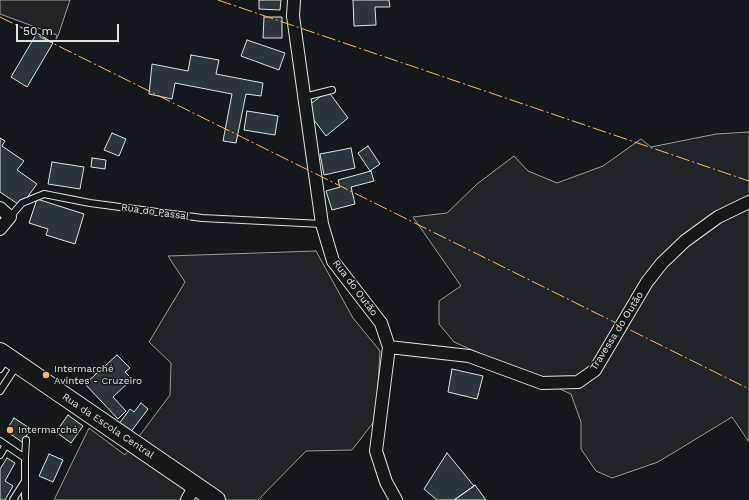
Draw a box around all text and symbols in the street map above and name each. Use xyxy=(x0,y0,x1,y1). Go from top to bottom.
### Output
scale bar xyxy=(18,16,121,42)
text: 50 m xyxy=(23,24,53,38)
street label: Rua do Passal xyxy=(120,201,190,223)
street label: Rua do Outão xyxy=(330,258,380,318)
street label: Travessa do Outão xyxy=(588,289,646,373)
place label: Intermarché Avintes - Cruzeiro xyxy=(54,363,142,386)
marker: Intermarché Avintes - Cruzeiro xyxy=(41,370,51,380)
street label: Rua da Escola Central xyxy=(60,391,156,461)
place label: Intermarché xyxy=(18,424,78,436)
marker: Intermarché xyxy=(5,425,15,435)

